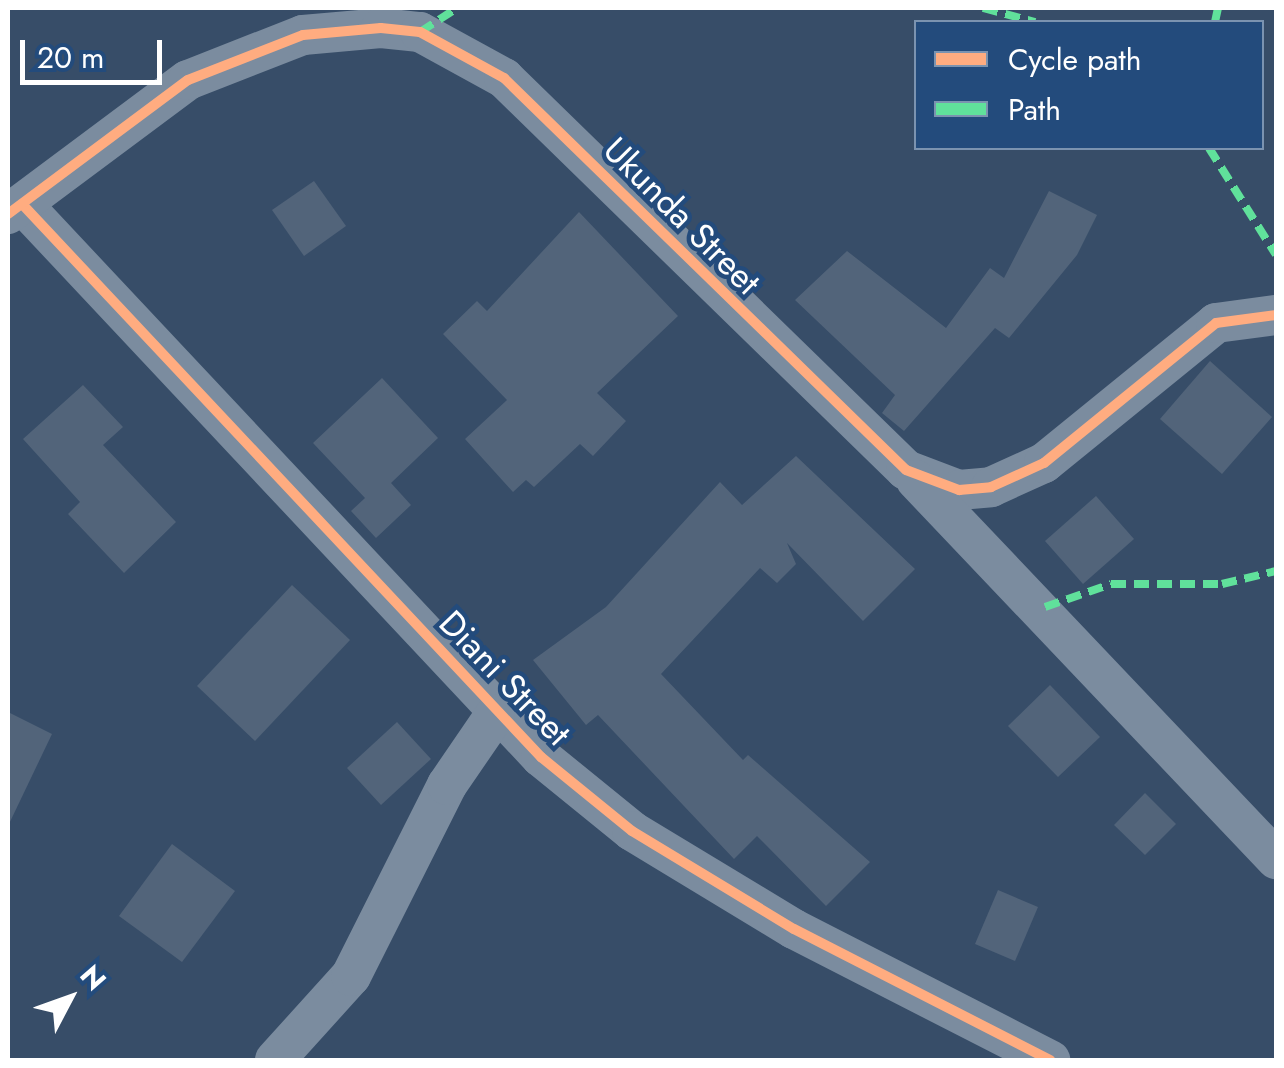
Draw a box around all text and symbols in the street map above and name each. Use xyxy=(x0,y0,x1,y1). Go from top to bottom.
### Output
scale bar xyxy=(25,20,168,82)
legend xyxy=(914,20,1264,150)
text: 20 m xyxy=(37,36,104,79)
text: Cycle path xyxy=(1008,38,1141,81)
text: Path xyxy=(1008,88,1061,131)
street label: Ukunda Street xyxy=(595,129,769,303)
street label: Diani Street xyxy=(430,602,580,754)
north arrow xyxy=(20,948,120,1048)
text: N xyxy=(70,956,116,1000)

